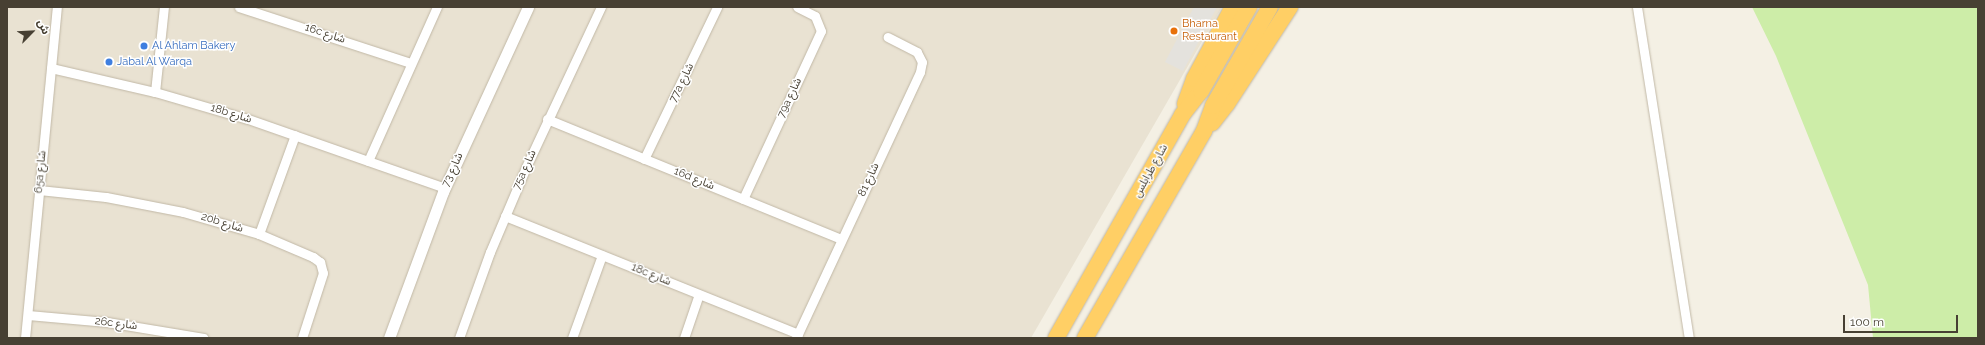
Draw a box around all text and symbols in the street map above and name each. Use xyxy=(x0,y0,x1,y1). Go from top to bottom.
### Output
north arrow xyxy=(12,12,52,52)
text: ش xyxy=(34,17,52,36)
place label: Bharna Restaurant xyxy=(1182,18,1237,44)
street label: 16c شارع xyxy=(303,21,347,47)
marker: Bharna Restaurant xyxy=(1169,26,1179,36)
place label: Al Ahlam Bakery xyxy=(152,39,236,53)
marker: Al Ahlam Bakery xyxy=(139,41,149,51)
place label: Jabal Al Warqa xyxy=(117,55,193,69)
marker: Jabal Al Warqa xyxy=(104,57,114,67)
street label: 77a شارع xyxy=(667,61,697,105)
street label: 79a شارع xyxy=(775,76,805,120)
street label: 18b شارع xyxy=(209,102,253,126)
street label: شارع طرابلس xyxy=(1131,142,1171,200)
street label: 75a شارع xyxy=(510,148,540,192)
street label: 65a شارع xyxy=(33,150,49,194)
street label: شارع 73 xyxy=(440,151,466,189)
street label: شارع 81 xyxy=(856,161,882,199)
street label: 16d شارع xyxy=(672,165,716,193)
street label: 20b شارع xyxy=(199,210,245,236)
street label: 18c شارع xyxy=(629,261,673,289)
scale bar xyxy=(1845,307,1960,333)
street label: 26c شارع xyxy=(94,315,138,333)
text: 100 m xyxy=(1850,315,1884,329)

